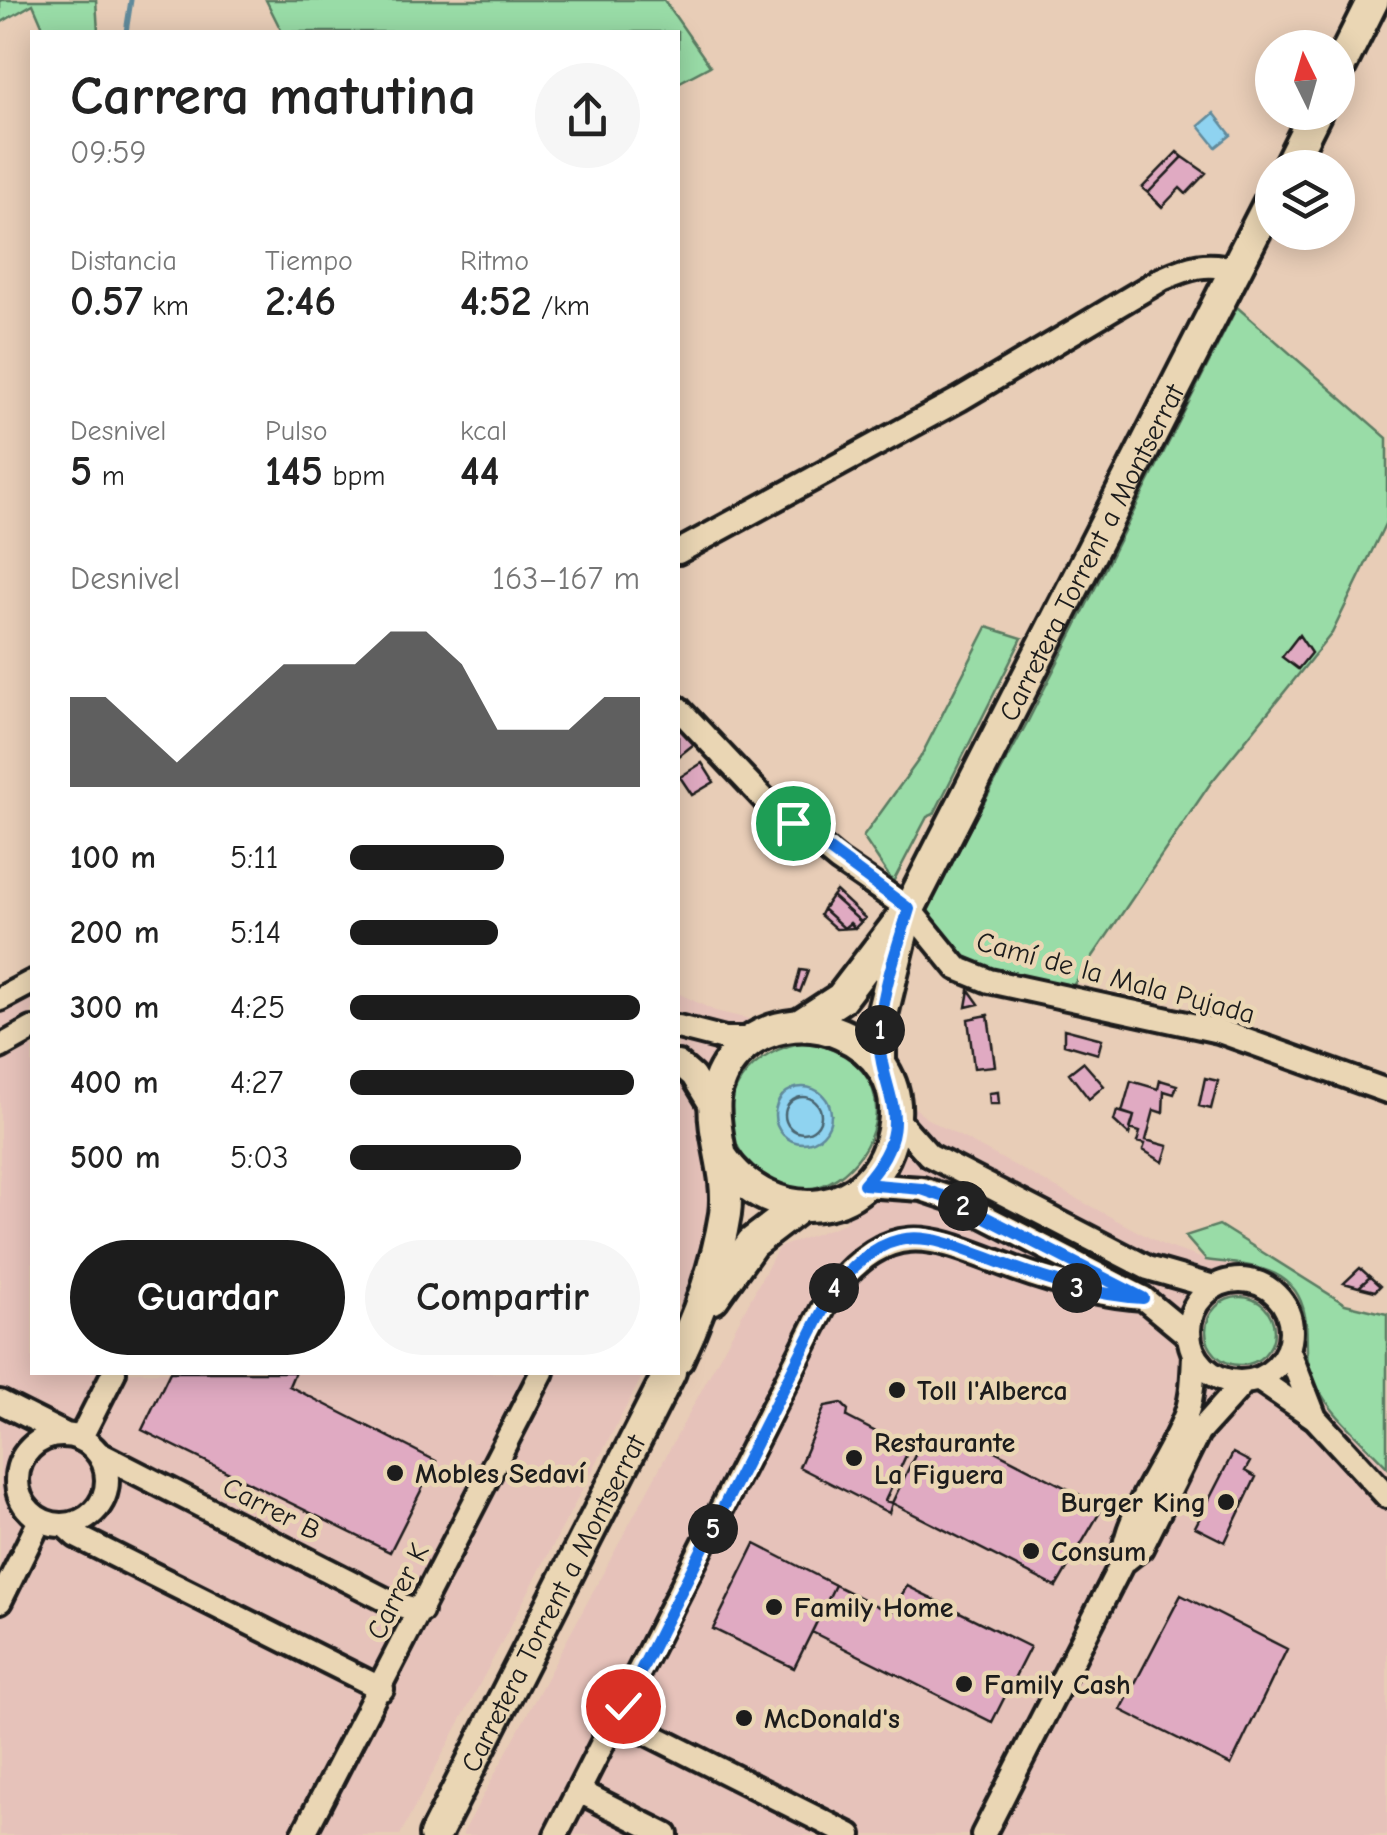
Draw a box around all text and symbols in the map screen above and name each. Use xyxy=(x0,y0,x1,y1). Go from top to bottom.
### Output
north arrow xyxy=(1255,30,1355,130)
map controls xyxy=(1255,30,1355,250)
button: share xyxy=(535,63,640,168)
text: Carrera matutina xyxy=(70,64,476,128)
text: 09:59 xyxy=(70,134,147,171)
button: layers xyxy=(1255,150,1355,250)
text: Distancia xyxy=(70,245,177,277)
text: Tiempo xyxy=(265,245,353,277)
text: Ritmo xyxy=(460,245,529,277)
text: 0.57 xyxy=(70,277,143,326)
text: 2:46 xyxy=(265,277,336,326)
text: 4:52 xyxy=(460,277,532,326)
text: km xyxy=(143,290,189,322)
text: /km xyxy=(532,290,590,322)
street label: Carretera Torrent a Montserrat xyxy=(993,378,1192,727)
text: Desnivel xyxy=(70,415,166,447)
text: Pulso xyxy=(265,415,328,447)
text: kcal xyxy=(460,415,507,447)
text: 5 xyxy=(70,447,92,496)
text: 145 xyxy=(265,447,323,496)
text: 44 xyxy=(460,447,499,496)
text: m xyxy=(92,460,125,492)
text: bpm xyxy=(323,460,385,492)
text: Desnivel xyxy=(70,560,180,597)
text: 163–167 m xyxy=(492,560,640,597)
pin xyxy=(751,781,836,866)
icon: arrive xyxy=(766,796,821,851)
text: 100 m xyxy=(70,839,156,876)
text: 5:11 xyxy=(230,839,278,876)
text: 200 m xyxy=(70,914,159,951)
text: 5:14 xyxy=(230,914,281,951)
street label: Camí de la Mala Pujada xyxy=(973,925,1258,1031)
text: 300 m xyxy=(70,989,159,1026)
text: 4:25 xyxy=(230,989,285,1026)
pin: 1 xyxy=(855,1005,905,1055)
text: 1 xyxy=(874,1014,886,1046)
text: 400 m xyxy=(70,1064,158,1101)
text: 4:27 xyxy=(230,1064,283,1101)
text: 500 m xyxy=(70,1139,160,1176)
text: 5:03 xyxy=(230,1139,289,1176)
pin: 2 xyxy=(938,1181,988,1231)
text: 2 xyxy=(956,1190,970,1222)
button: Guardar xyxy=(70,1240,345,1355)
button: Compartir xyxy=(365,1240,640,1355)
pin: 4 xyxy=(809,1263,859,1313)
pin: 3 xyxy=(1052,1263,1102,1313)
text: 4 xyxy=(827,1272,841,1304)
text: 3 xyxy=(1070,1272,1084,1304)
place label: Toll l'Alberca xyxy=(917,1375,1068,1407)
marker: Toll l'Alberca xyxy=(886,1379,908,1401)
place label: Restaurante La Figuera xyxy=(874,1427,1016,1491)
street label: Carretera Torrent a Montserrat xyxy=(455,1429,653,1778)
marker: Restaurante La Figuera xyxy=(843,1447,865,1469)
place label: Mobles Sedaví xyxy=(415,1458,587,1490)
marker: Mobles Sedaví xyxy=(384,1462,406,1484)
street label: Carrer B xyxy=(217,1471,326,1547)
place label: Burger King xyxy=(1060,1487,1206,1519)
marker: Burger King xyxy=(1215,1491,1237,1513)
pin: 5 xyxy=(688,1504,738,1554)
text: 5 xyxy=(706,1513,720,1545)
place label: Consum xyxy=(1051,1536,1146,1568)
street label: Carrer K xyxy=(360,1538,436,1645)
marker: Consum xyxy=(1020,1540,1042,1562)
place label: Family Home xyxy=(794,1592,954,1624)
marker: Family Home xyxy=(763,1596,785,1618)
pin xyxy=(581,1664,666,1749)
place label: Family Cash xyxy=(984,1669,1131,1701)
marker: Family Cash xyxy=(953,1673,975,1695)
icon: check xyxy=(596,1679,651,1734)
place label: McDonald's xyxy=(764,1703,900,1735)
marker: McDonald's xyxy=(733,1707,755,1729)

